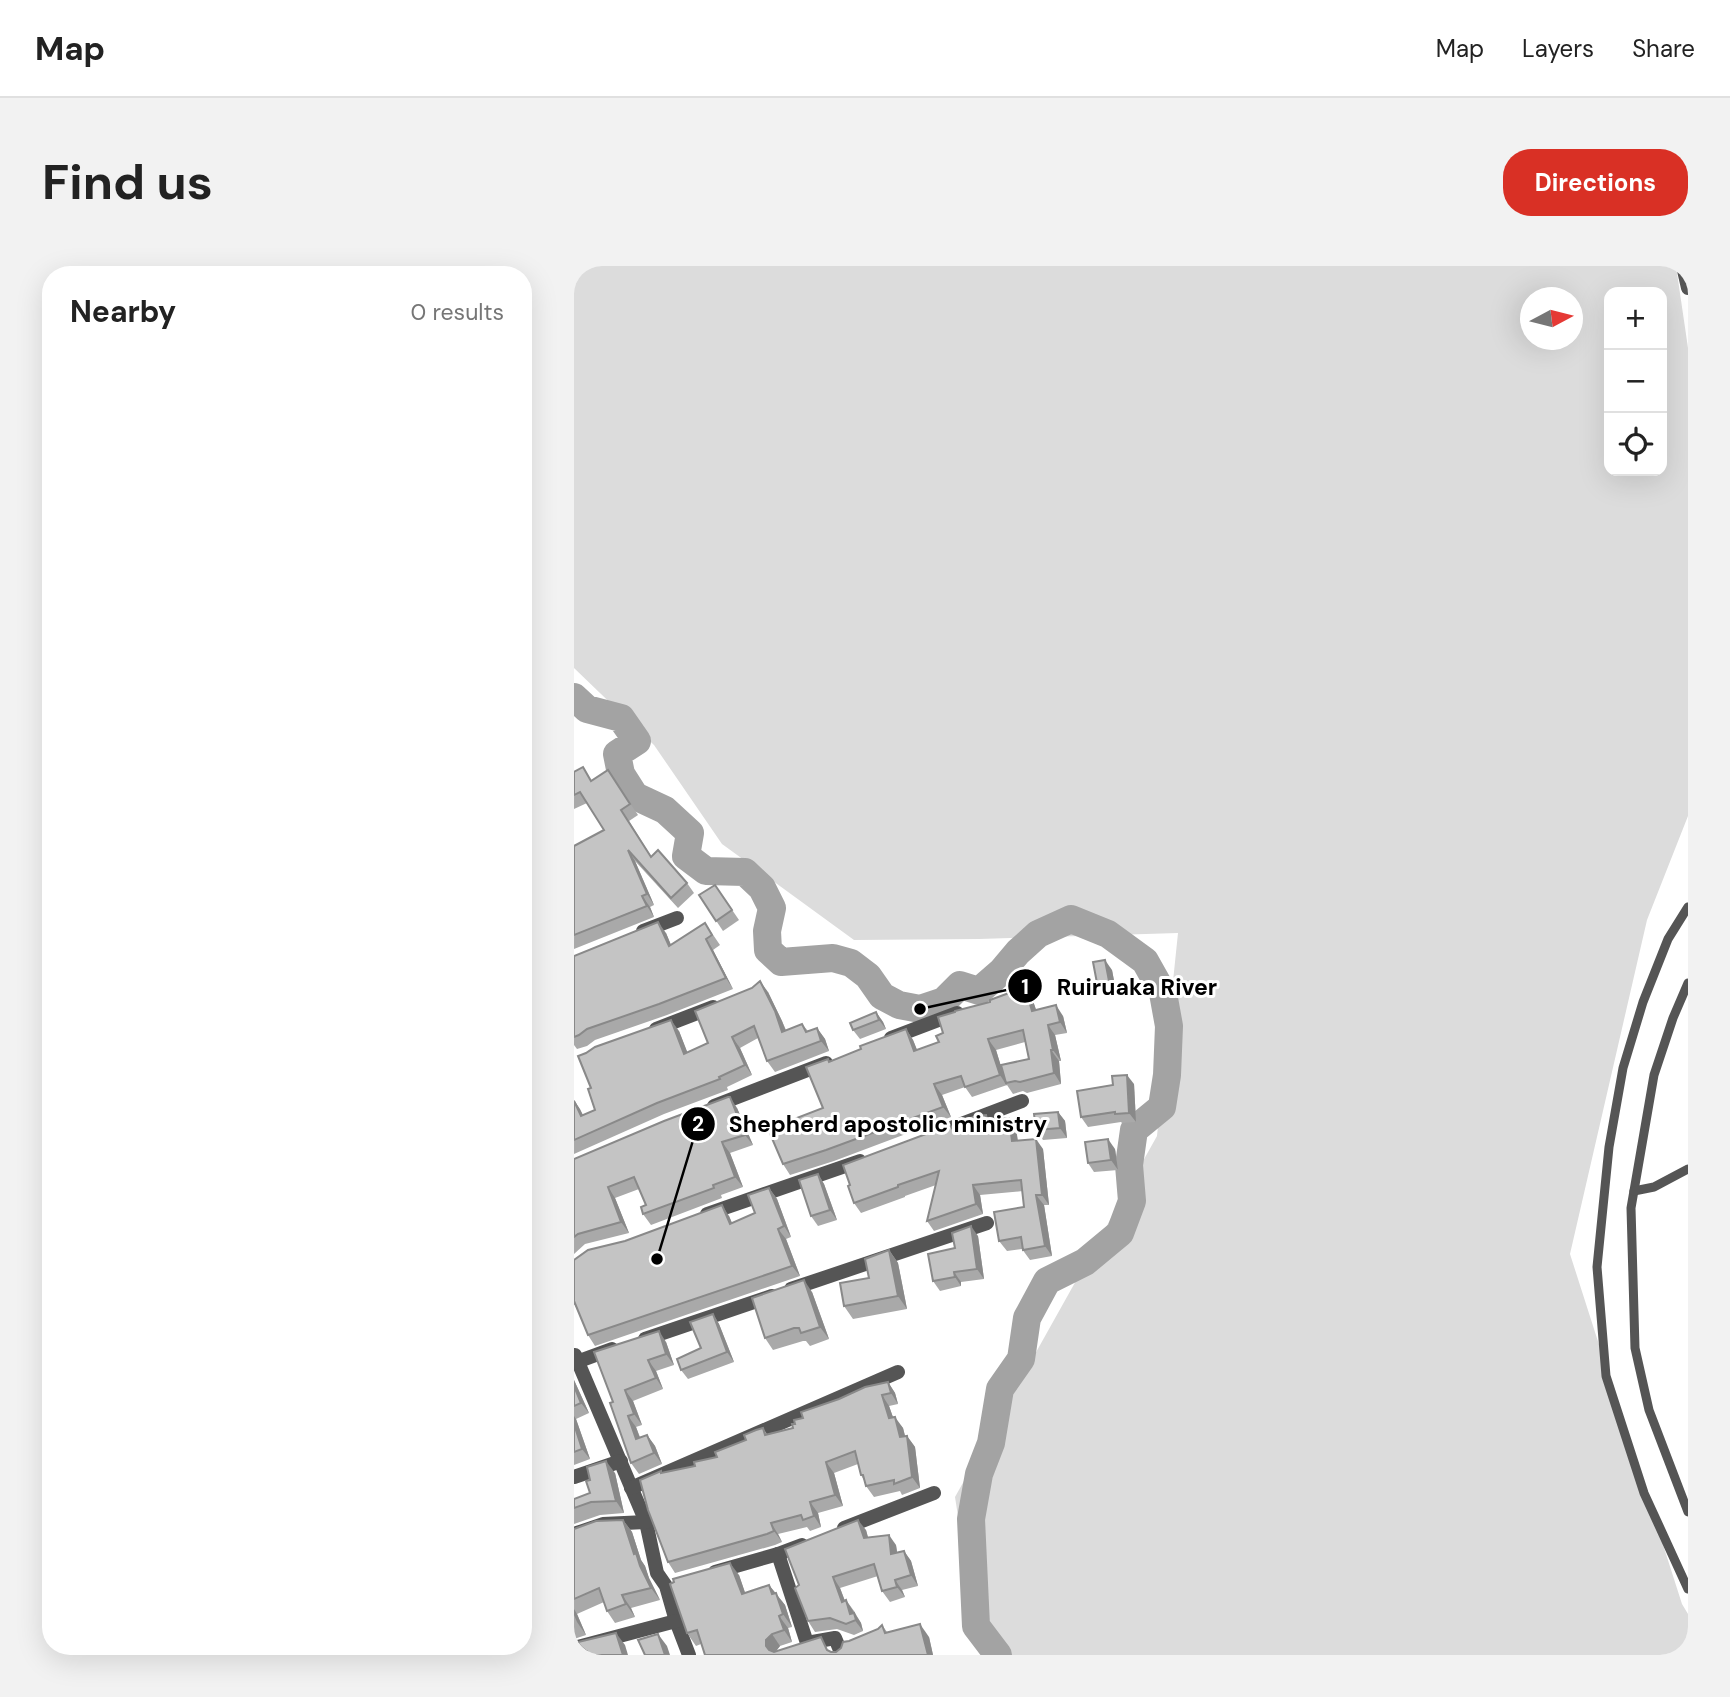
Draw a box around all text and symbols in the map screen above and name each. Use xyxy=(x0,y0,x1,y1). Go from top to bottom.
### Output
text: Map xyxy=(35,27,105,70)
text: Map xyxy=(1436,33,1484,64)
text: Layers xyxy=(1522,33,1594,64)
text: Share xyxy=(1632,33,1695,64)
button: Directions xyxy=(1503,149,1688,216)
text: Find us xyxy=(42,150,213,214)
north arrow xyxy=(1520,287,1583,350)
map controls xyxy=(1604,287,1667,476)
button: + xyxy=(1604,287,1667,350)
text: Nearby xyxy=(70,292,176,331)
text: 0 results xyxy=(411,297,504,327)
button: − xyxy=(1604,350,1667,413)
button: locate xyxy=(1604,413,1667,476)
callout: Ruiruaka River xyxy=(1008,964,1231,1008)
text: Ruiruaka River xyxy=(1057,972,1217,1002)
text: 1 xyxy=(1021,973,1029,1001)
callout: Shepherd apostolic ministry xyxy=(680,1102,1062,1146)
text: Shepherd apostolic ministry xyxy=(729,1109,1047,1139)
text: 2 xyxy=(692,1110,704,1138)

